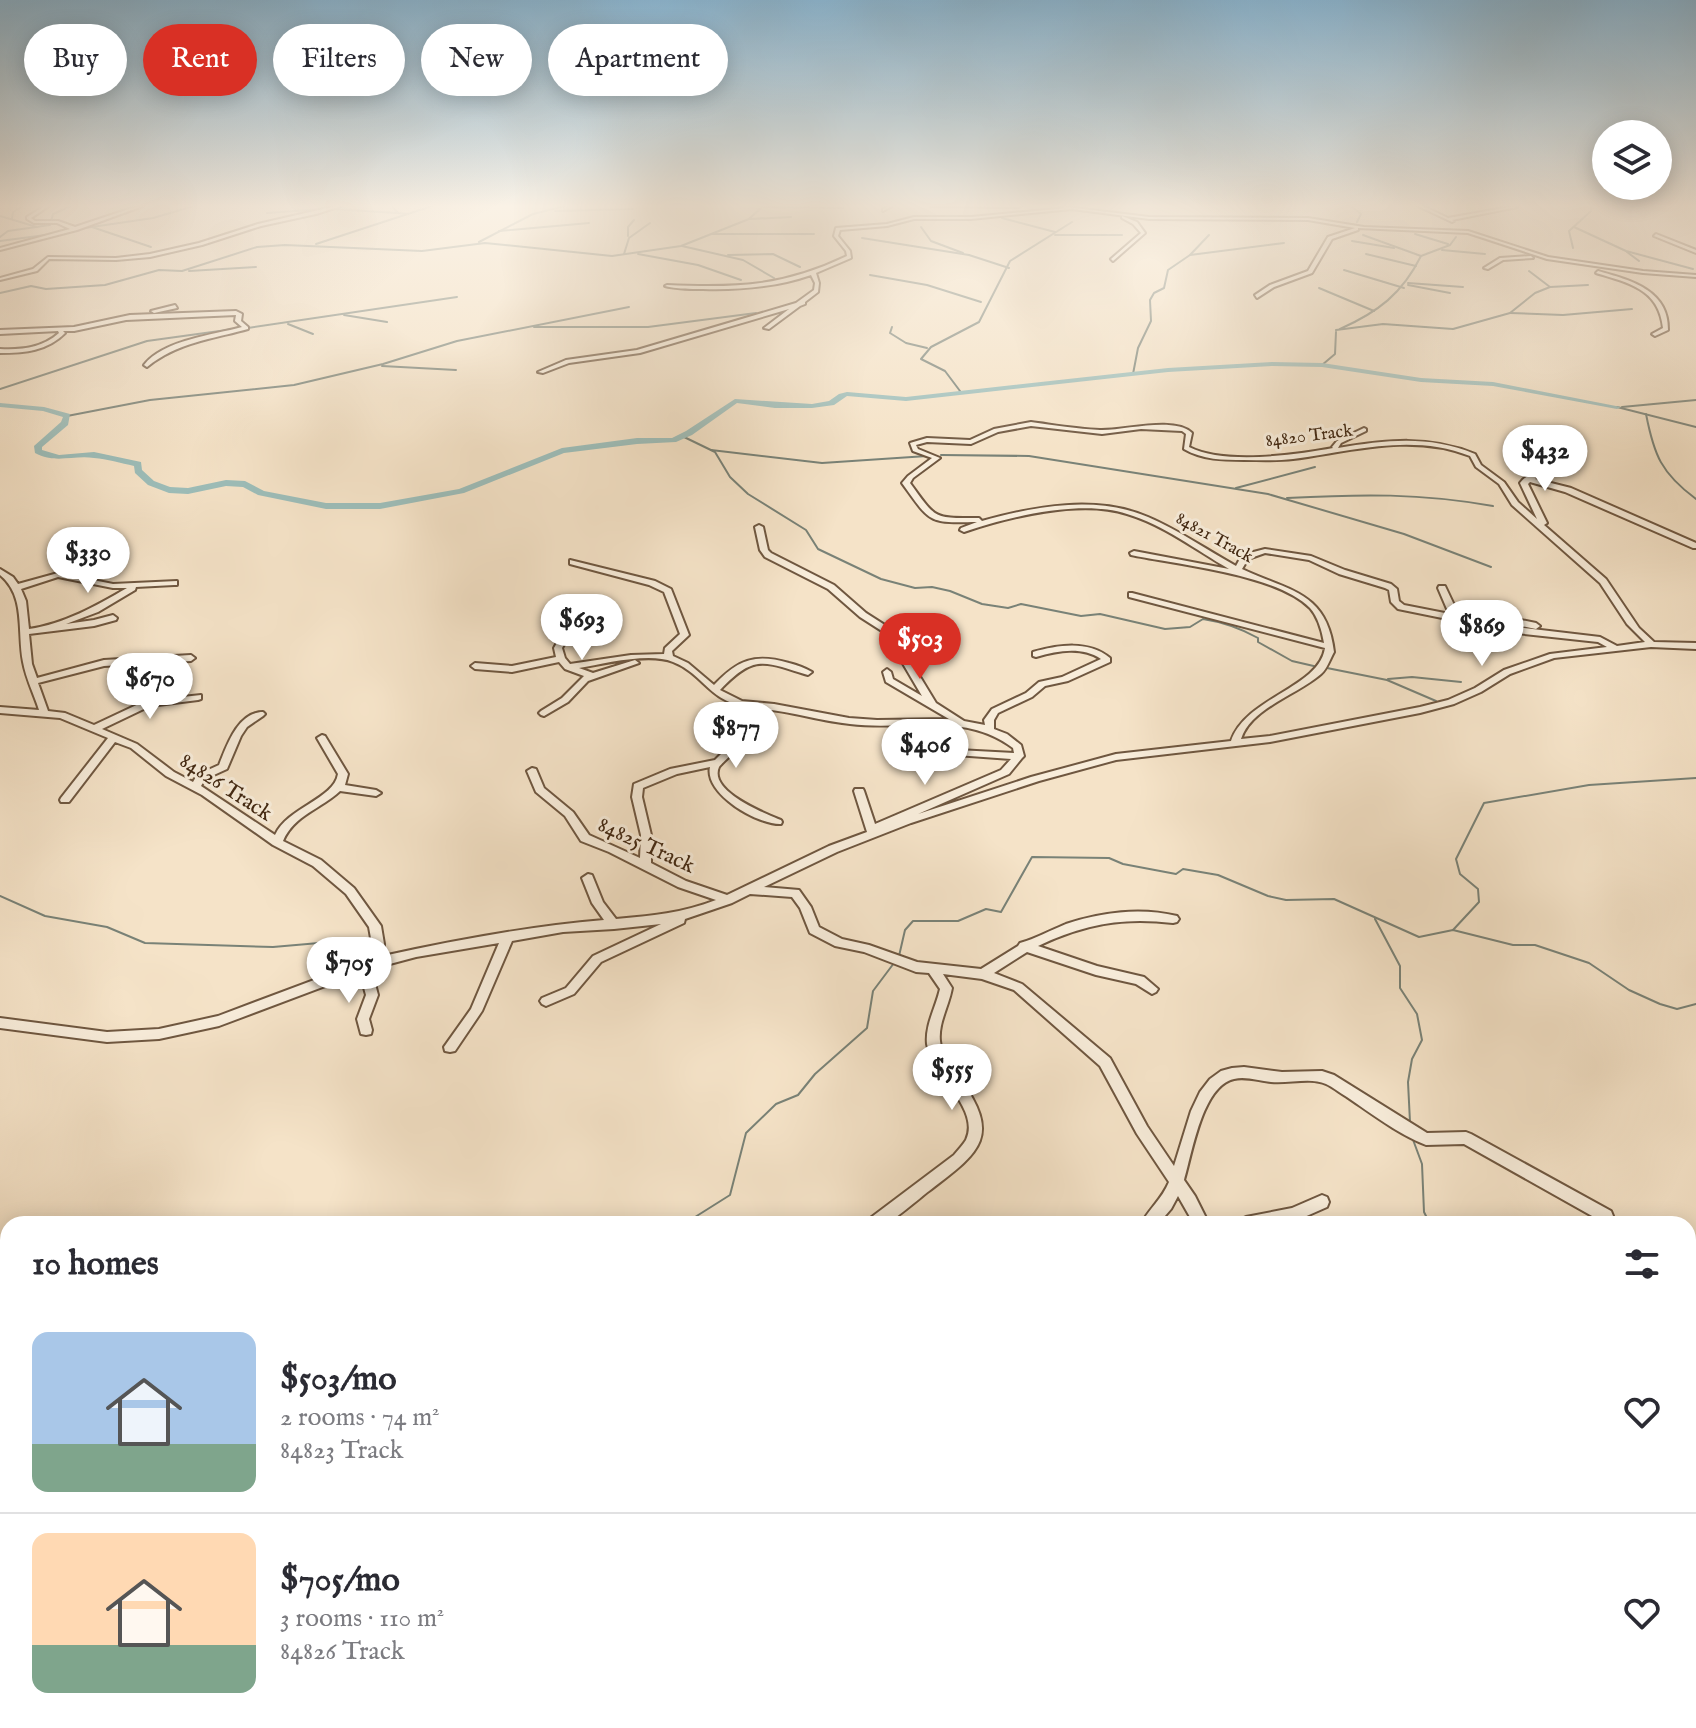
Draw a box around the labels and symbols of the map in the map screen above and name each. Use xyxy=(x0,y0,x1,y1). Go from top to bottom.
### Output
street label: 84820 Track xyxy=(1264,420,1354,453)
pin: $432 xyxy=(1498,425,1592,493)
street label: 84821 Track xyxy=(1171,508,1258,569)
pin: $330 xyxy=(41,527,135,595)
pin: $693 xyxy=(535,594,629,662)
pin: $869 xyxy=(1435,600,1529,668)
pin: $503 xyxy=(873,613,967,681)
pin: $670 xyxy=(103,653,197,721)
pin: $877 xyxy=(689,702,783,770)
pin: $406 xyxy=(878,719,972,787)
street label: 84826 Track xyxy=(174,747,278,828)
street label: 84825 Track xyxy=(593,811,699,881)
pin: $705 xyxy=(302,937,396,1005)
pin: $555 xyxy=(905,1044,999,1112)

